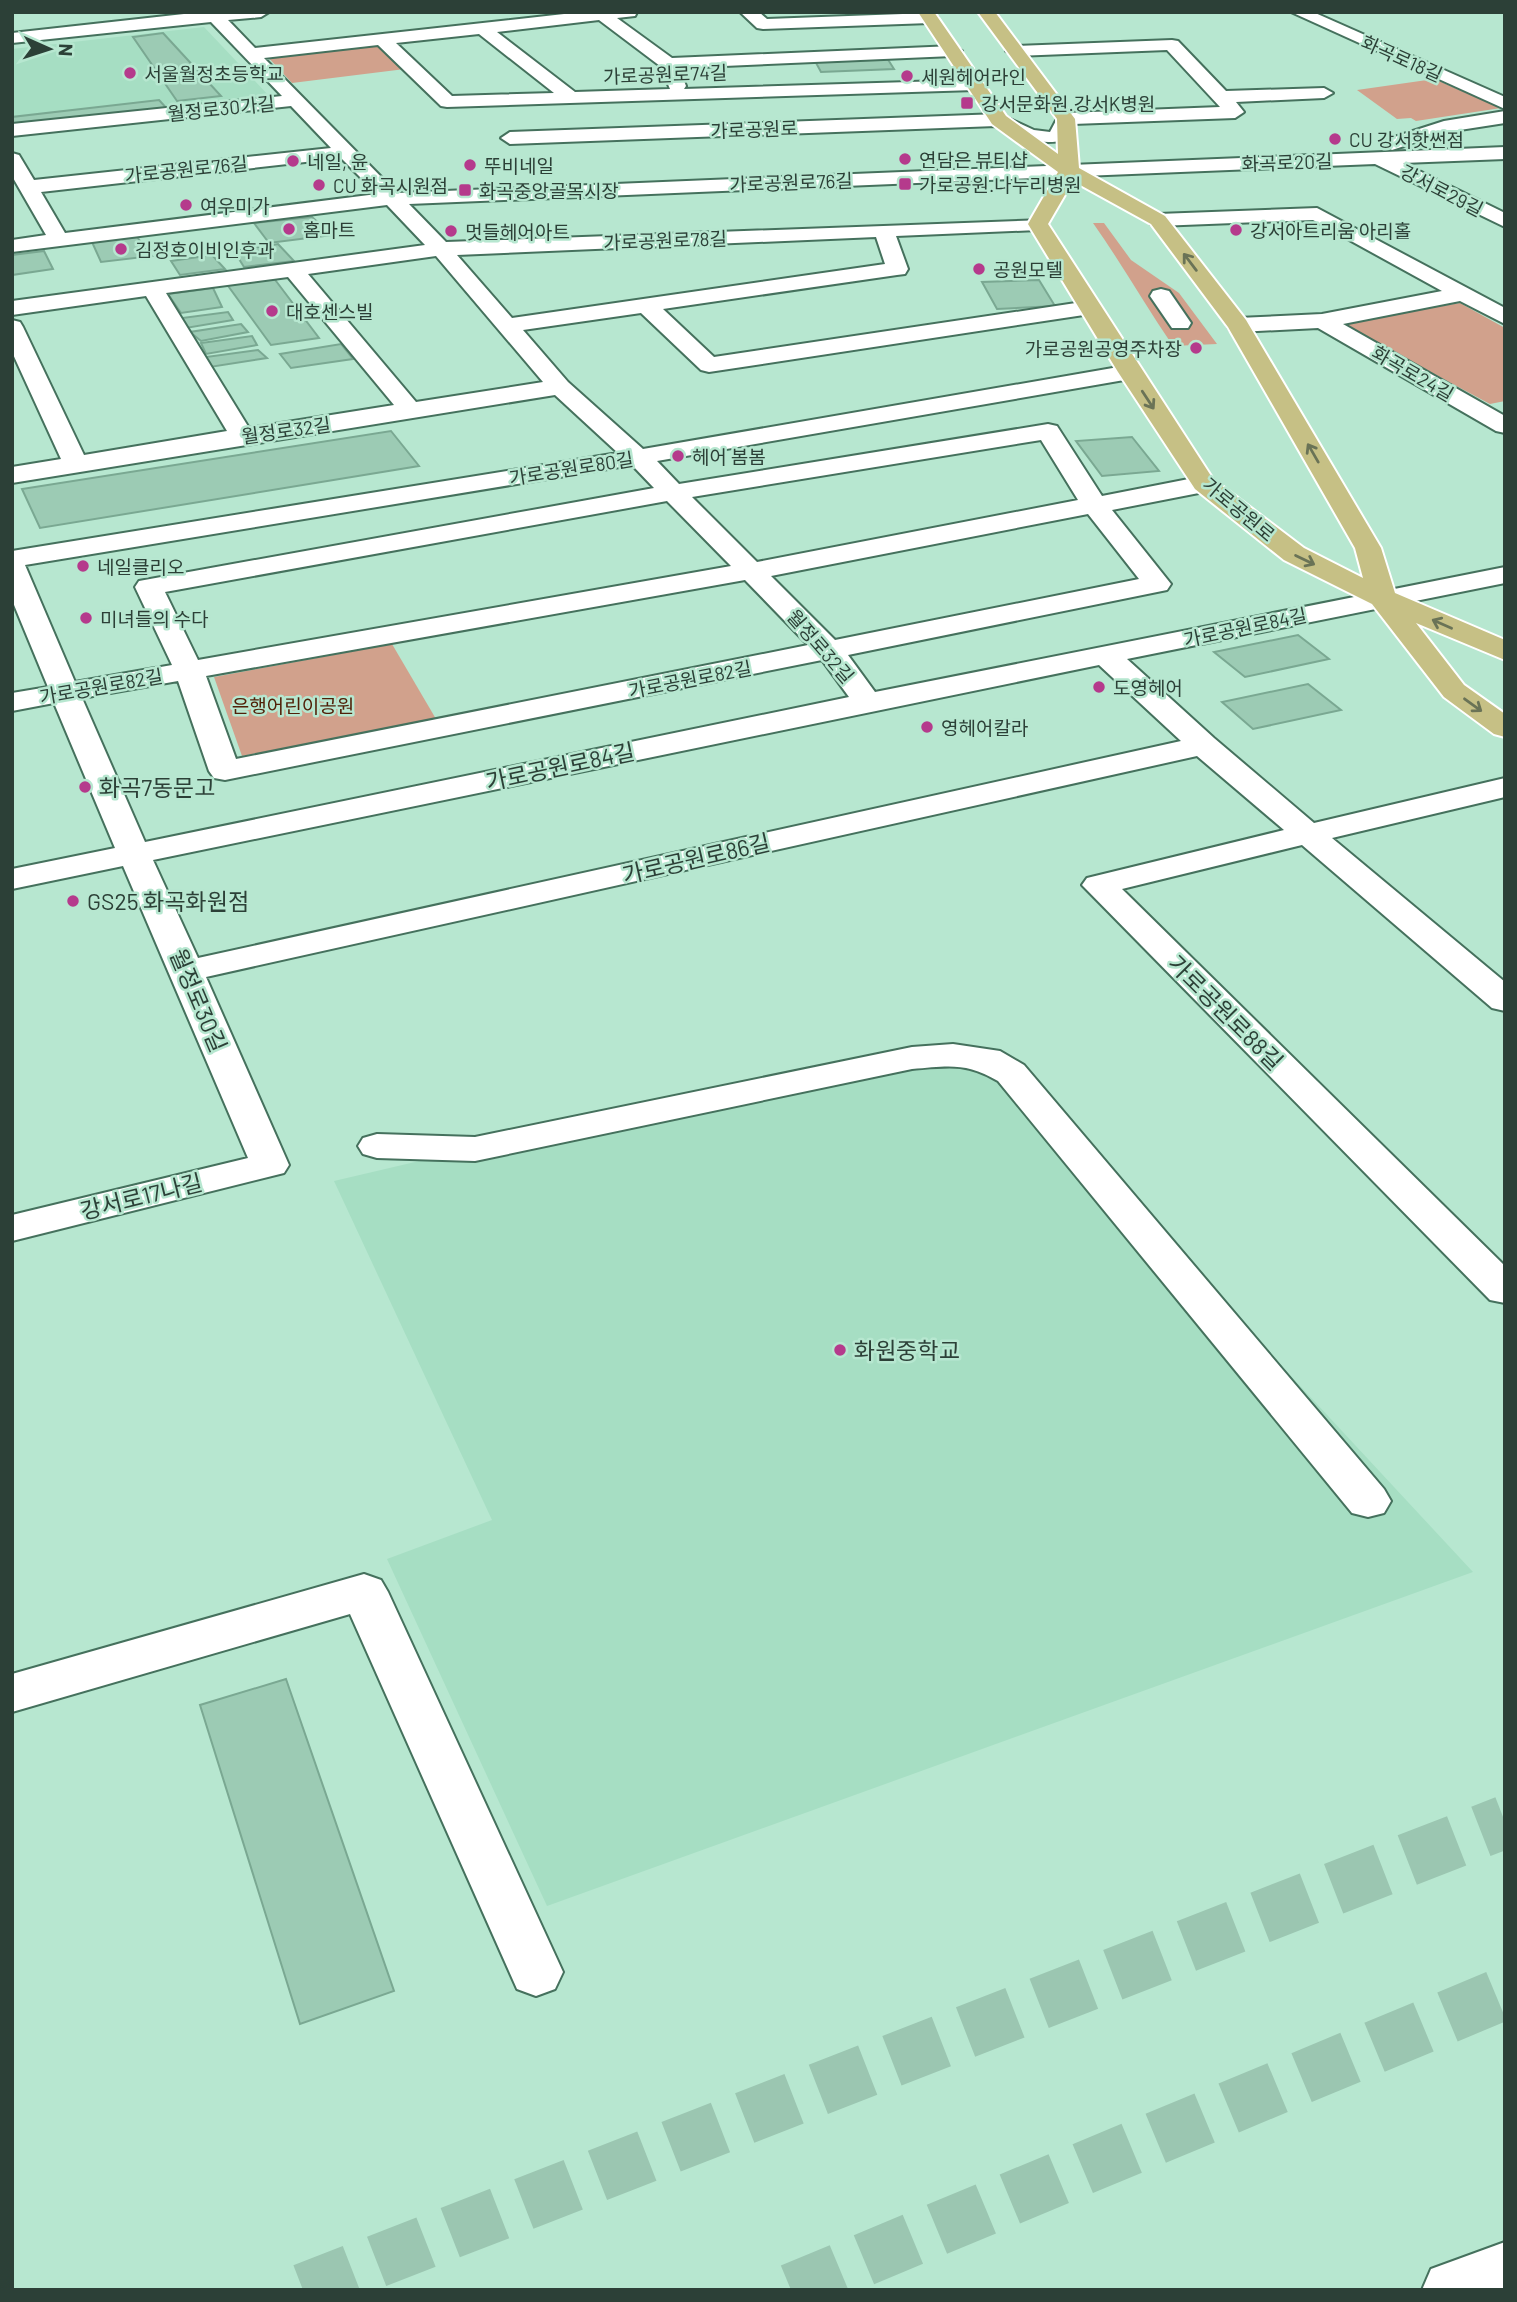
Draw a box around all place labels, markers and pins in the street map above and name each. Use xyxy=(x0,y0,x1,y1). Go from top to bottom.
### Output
place label: 서울월정초등학교 xyxy=(144,62,284,85)
marker: 서울월정초등학교 xyxy=(122,65,138,81)
place label: 세원헤어라인 xyxy=(921,65,1026,88)
marker: 세원헤어라인 xyxy=(899,68,915,84)
place label: 강서문화원.강서K병원 xyxy=(981,92,1155,115)
marker: 강서문화원.강서K병원 xyxy=(959,95,975,111)
place label: CU 강서핫썬점 xyxy=(1349,128,1464,151)
marker: CU 강서핫썬점 xyxy=(1327,131,1343,147)
place label: 연담은 뷰티샵 xyxy=(919,148,1028,171)
place label: 네일, 윤 xyxy=(307,150,368,173)
marker: 연담은 뷰티샵 xyxy=(897,151,913,167)
marker: 네일, 윤 xyxy=(285,153,301,169)
place label: 뚜비네일 xyxy=(484,154,554,177)
marker: 뚜비네일 xyxy=(462,157,478,173)
place label: 가로공원.나누리병원 xyxy=(919,173,1082,196)
place label: CU 화곡시원점 xyxy=(333,174,448,197)
marker: 가로공원.나누리병원 xyxy=(897,176,913,192)
marker: CU 화곡시원점 xyxy=(311,177,327,193)
place label: 화곡중앙골목시장 xyxy=(479,179,619,202)
marker: 화곡중앙골목시장 xyxy=(457,182,473,198)
place label: 여우미가 xyxy=(200,194,270,217)
marker: 여우미가 xyxy=(178,197,194,213)
place label: 홈마트 xyxy=(303,218,355,241)
place label: 강서아트리움 아리홀 xyxy=(1250,219,1411,242)
place label: 멋들헤어아트 xyxy=(465,220,570,243)
marker: 홈마트 xyxy=(281,221,297,237)
marker: 강서아트리움 아리홀 xyxy=(1228,222,1244,238)
marker: 멋들헤어아트 xyxy=(443,223,459,239)
place label: 김정호이비인후과 xyxy=(135,238,275,261)
marker: 김정호이비인후과 xyxy=(113,241,129,257)
place label: 공원모텔 xyxy=(993,258,1063,281)
marker: 공원모텔 xyxy=(971,261,987,277)
place label: 대호센스빌 xyxy=(286,300,373,323)
marker: 대호센스빌 xyxy=(264,303,280,319)
place label: 가로공원공영주차장 xyxy=(1025,337,1182,360)
marker: 가로공원공영주차장 xyxy=(1188,340,1204,356)
place label: 헤어 봄봄 xyxy=(692,445,766,468)
marker: 헤어 봄봄 xyxy=(670,448,686,464)
place label: 네일클리오 xyxy=(97,555,184,578)
marker: 네일클리오 xyxy=(75,558,91,574)
place label: 미녀들의 수다 xyxy=(100,607,209,630)
marker: 미녀들의 수다 xyxy=(78,610,94,626)
place label: 도영헤어 xyxy=(1113,676,1183,699)
marker: 도영헤어 xyxy=(1091,679,1107,695)
place label: 영헤어칼라 xyxy=(941,716,1028,739)
marker: 영헤어칼라 xyxy=(919,719,935,735)
place label: 화곡7동문고 xyxy=(99,773,216,801)
marker: 화곡7동문고 xyxy=(77,779,93,795)
place label: GS25 화곡화원점 xyxy=(87,887,249,915)
marker: GS25 화곡화원점 xyxy=(65,893,81,909)
place label: 화원중학교 xyxy=(854,1336,960,1364)
marker: 화원중학교 xyxy=(832,1342,848,1358)

